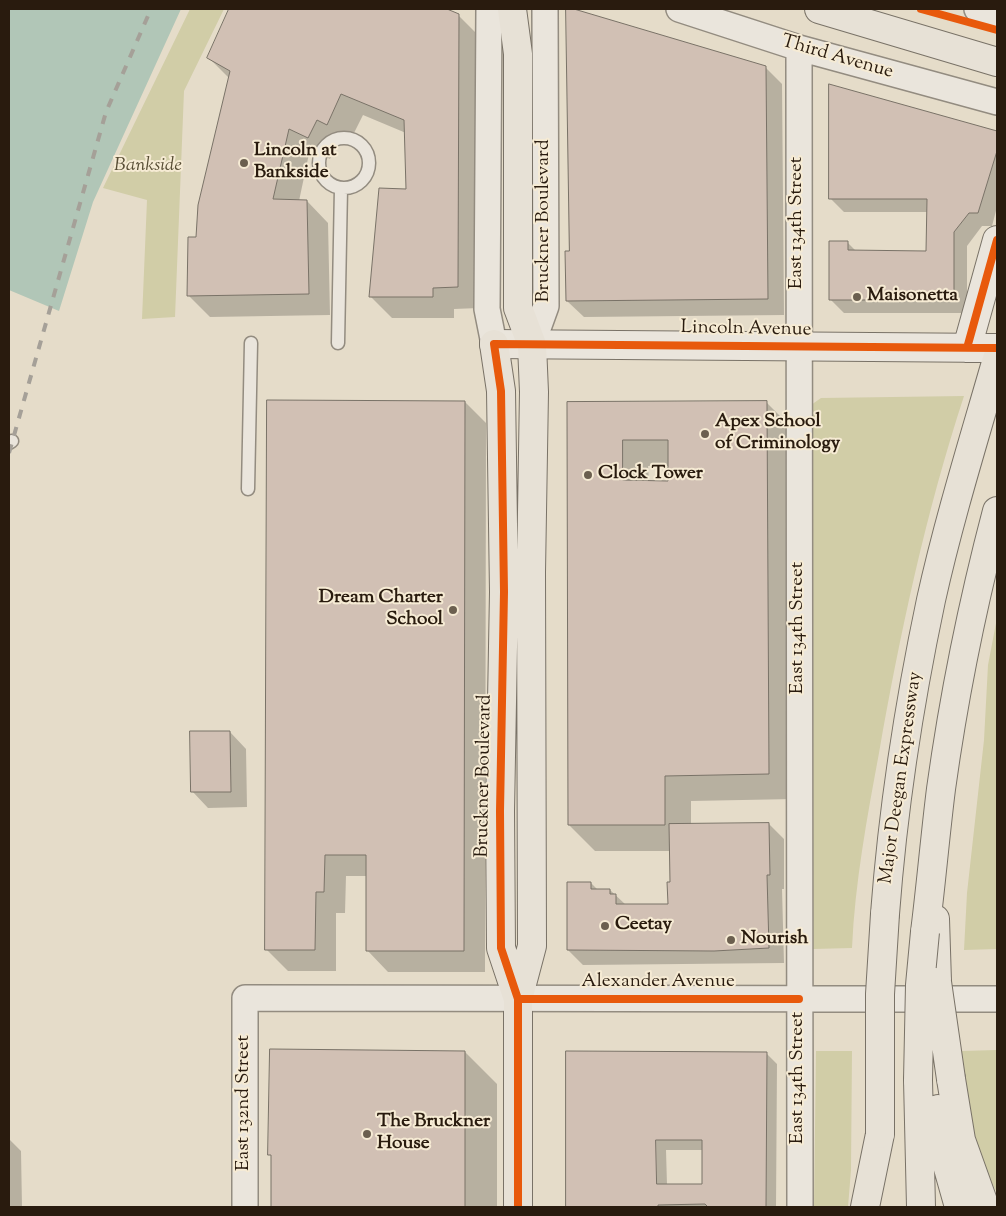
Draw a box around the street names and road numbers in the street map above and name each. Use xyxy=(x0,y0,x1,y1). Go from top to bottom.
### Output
street label: Third Avenue xyxy=(778,31,896,85)
street label: Bruckner Boulevard xyxy=(534,139,556,303)
street label: East 134th Street xyxy=(787,157,809,289)
street label: Lincoln Avenue xyxy=(680,317,812,343)
street label: East 134th Street xyxy=(788,562,810,694)
street label: Major Deegan Expressway xyxy=(876,670,928,886)
street label: Bruckner Boulevard xyxy=(472,694,498,858)
street label: Alexander Avenue xyxy=(581,972,735,994)
street label: East 134th Street xyxy=(788,1012,810,1144)
street label: East 132nd Street xyxy=(234,1035,256,1171)

